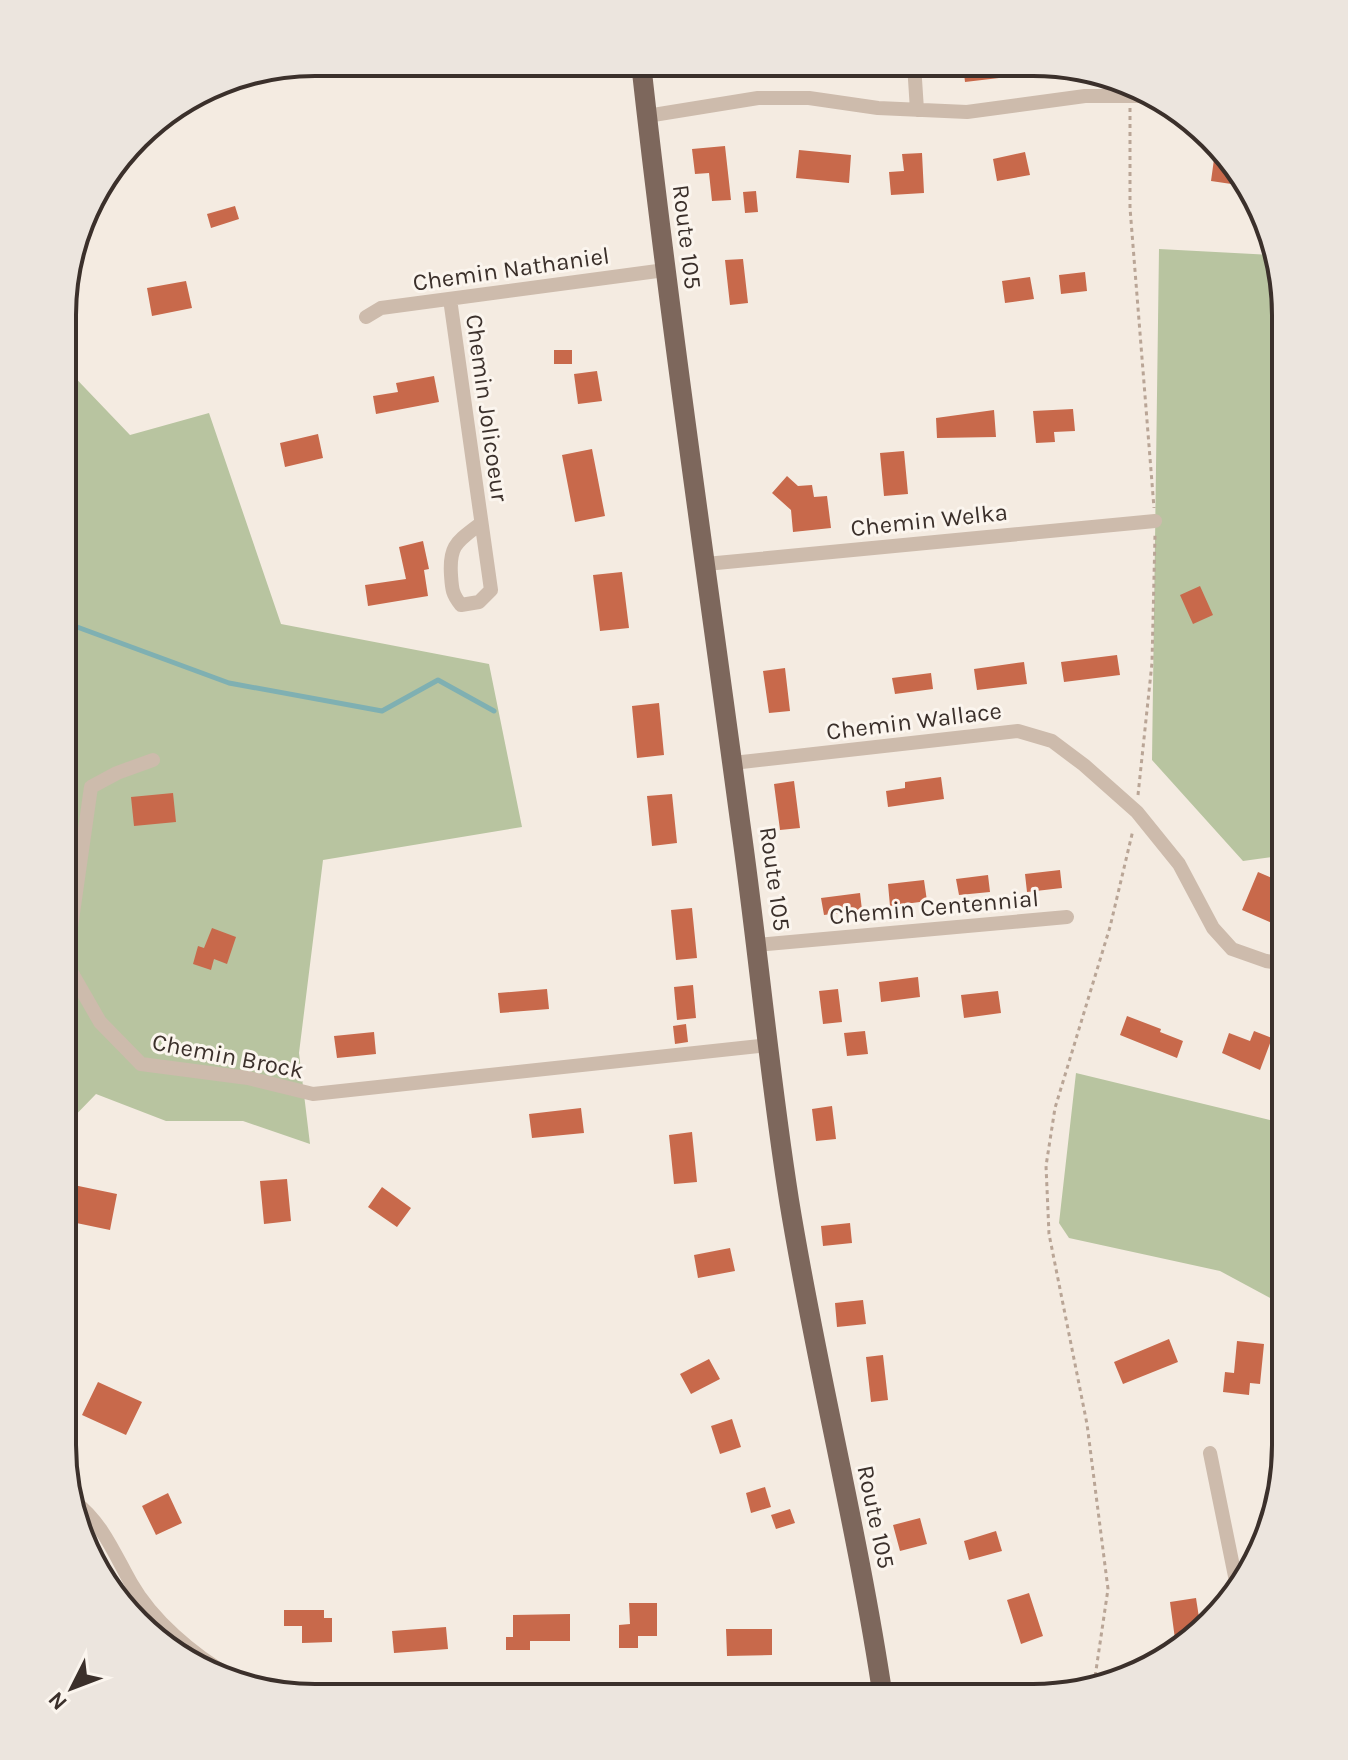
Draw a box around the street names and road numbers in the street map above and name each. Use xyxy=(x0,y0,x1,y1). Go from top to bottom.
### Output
street label: Route 105 xyxy=(667,183,707,291)
street label: Chemin Nathaniel xyxy=(411,241,611,297)
street label: Chemin Jolicoeur xyxy=(460,312,514,504)
street label: Chemin Welka xyxy=(849,498,1009,542)
street label: Chemin Wallace xyxy=(825,696,1003,746)
street label: Route 105 xyxy=(754,825,796,933)
street label: Chemin Centennial xyxy=(828,884,1040,930)
street label: Chemin Brock xyxy=(150,1028,306,1084)
street label: Route 105 xyxy=(851,1463,901,1571)

